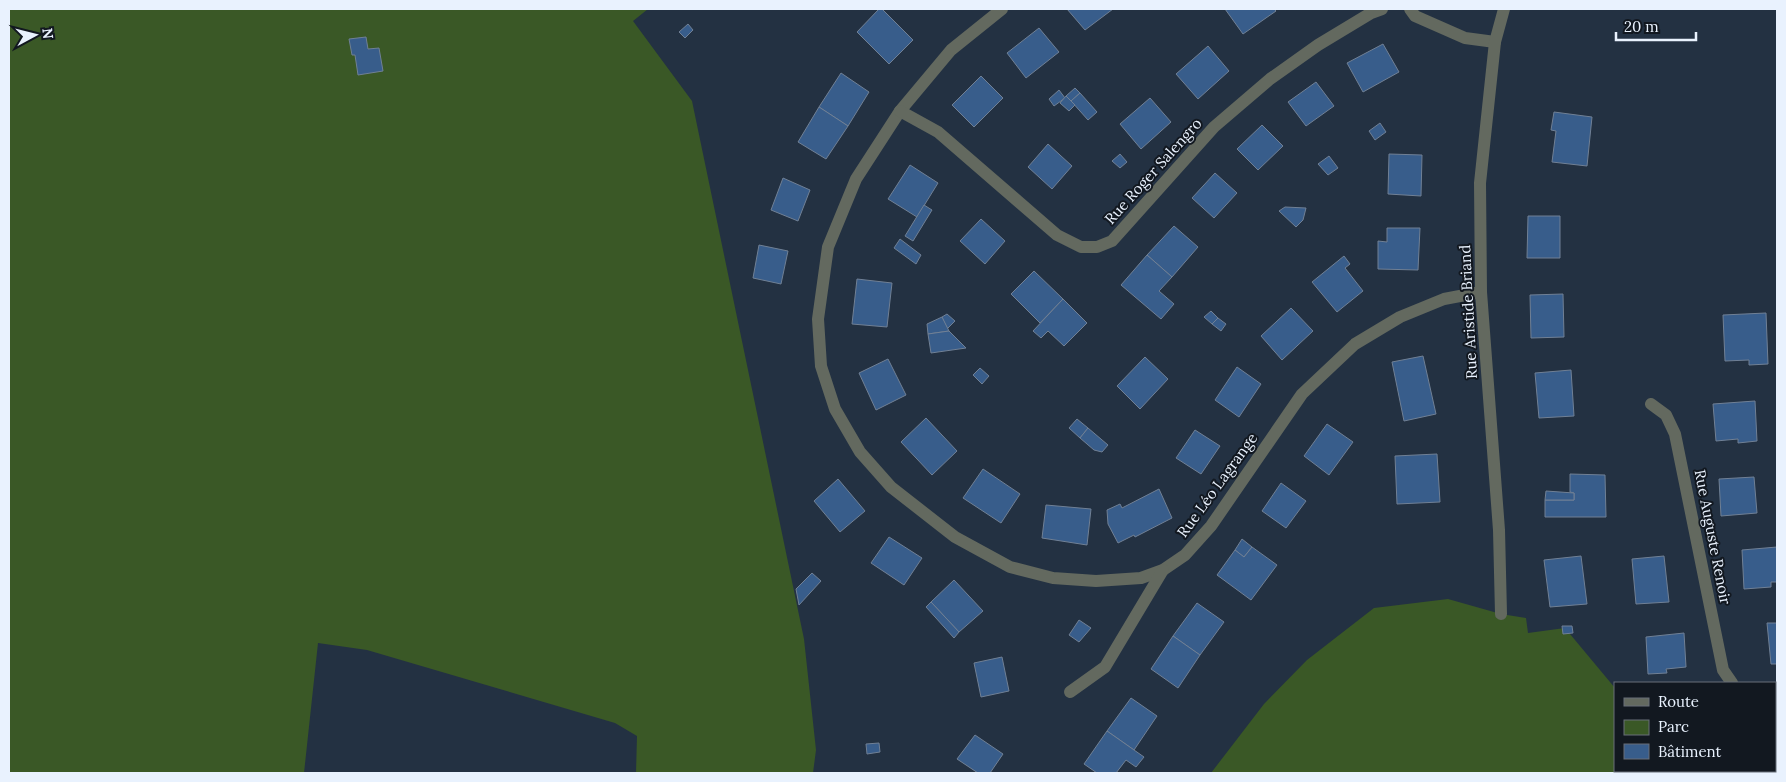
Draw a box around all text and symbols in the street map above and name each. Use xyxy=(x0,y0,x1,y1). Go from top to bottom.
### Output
north arrow xyxy=(10,10,60,60)
scale bar xyxy=(1616,10,1696,42)
text: 20 m xyxy=(1624,17,1659,36)
text: N xyxy=(38,27,58,40)
street label: Rue Roger Salengro xyxy=(1100,114,1206,228)
street label: Rue Aristide Briand xyxy=(1455,244,1481,380)
street label: Rue Léo Lagrange xyxy=(1173,429,1261,541)
street label: Rue Auguste Renoir xyxy=(1691,468,1735,607)
legend xyxy=(1614,682,1776,772)
text: Route xyxy=(1658,692,1699,711)
text: Parc xyxy=(1658,717,1689,736)
text: Bâtiment xyxy=(1658,742,1721,761)

